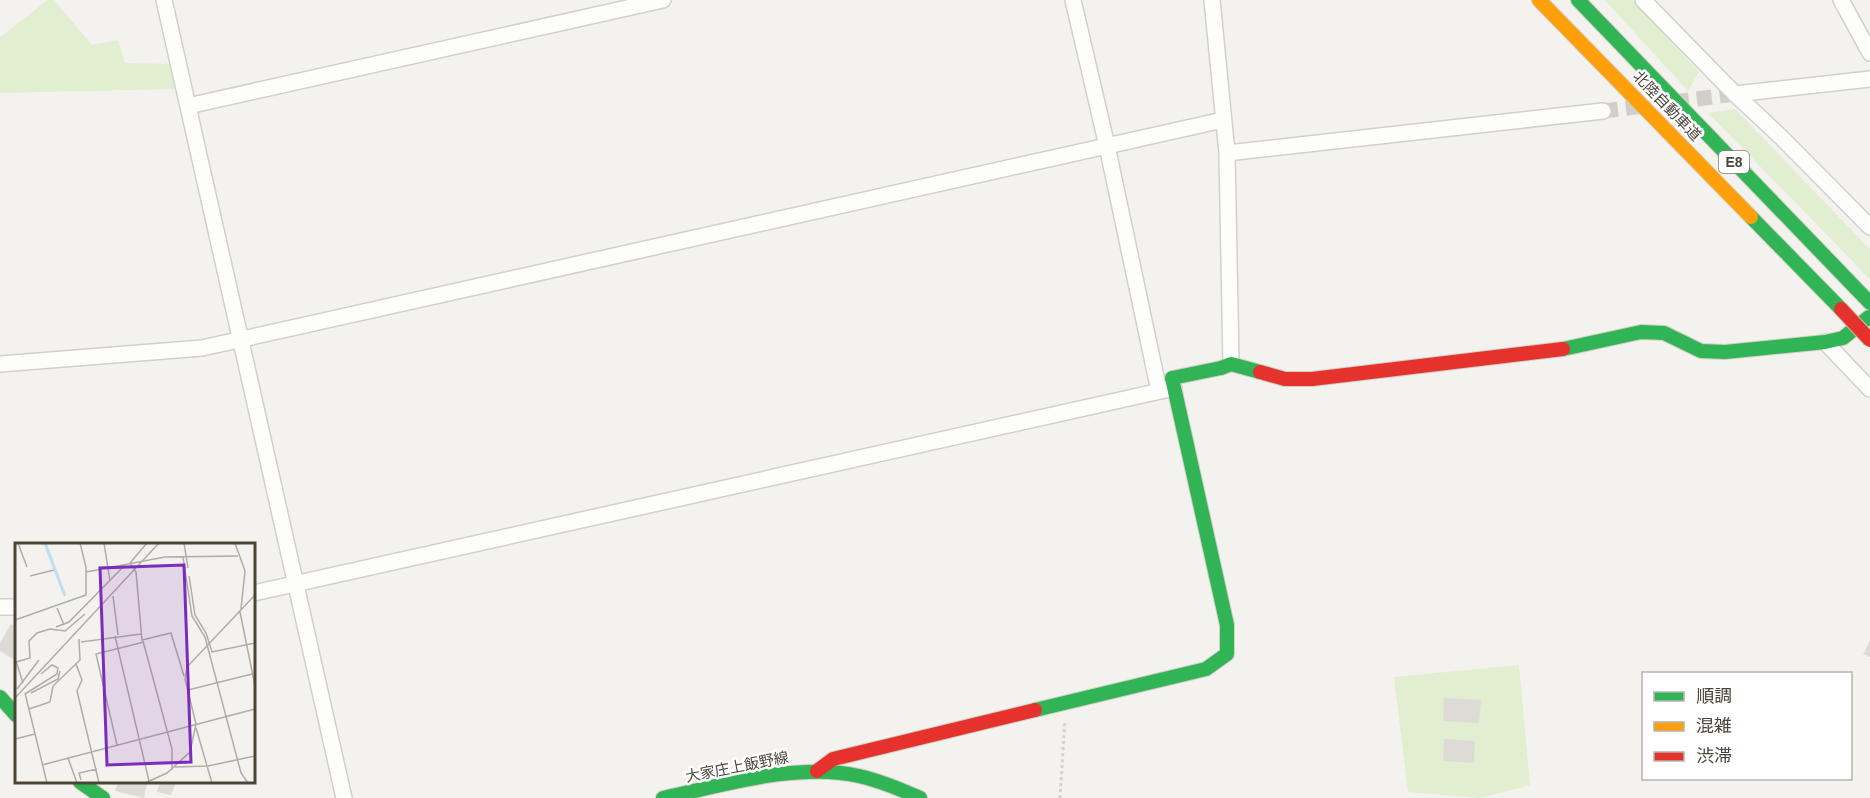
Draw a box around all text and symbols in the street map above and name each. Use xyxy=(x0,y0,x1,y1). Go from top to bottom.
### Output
street label: 北陸自動車道 xyxy=(1630,67,1705,144)
road number: E8 xyxy=(1719,151,1749,173)
inset map xyxy=(15,543,255,783)
legend xyxy=(1642,672,1852,780)
text: 順調 xyxy=(1696,686,1732,706)
text: 混雑 xyxy=(1696,716,1732,736)
text: 渋滞 xyxy=(1696,746,1732,766)
street label: 大家庄上飯野線 xyxy=(684,748,790,785)

